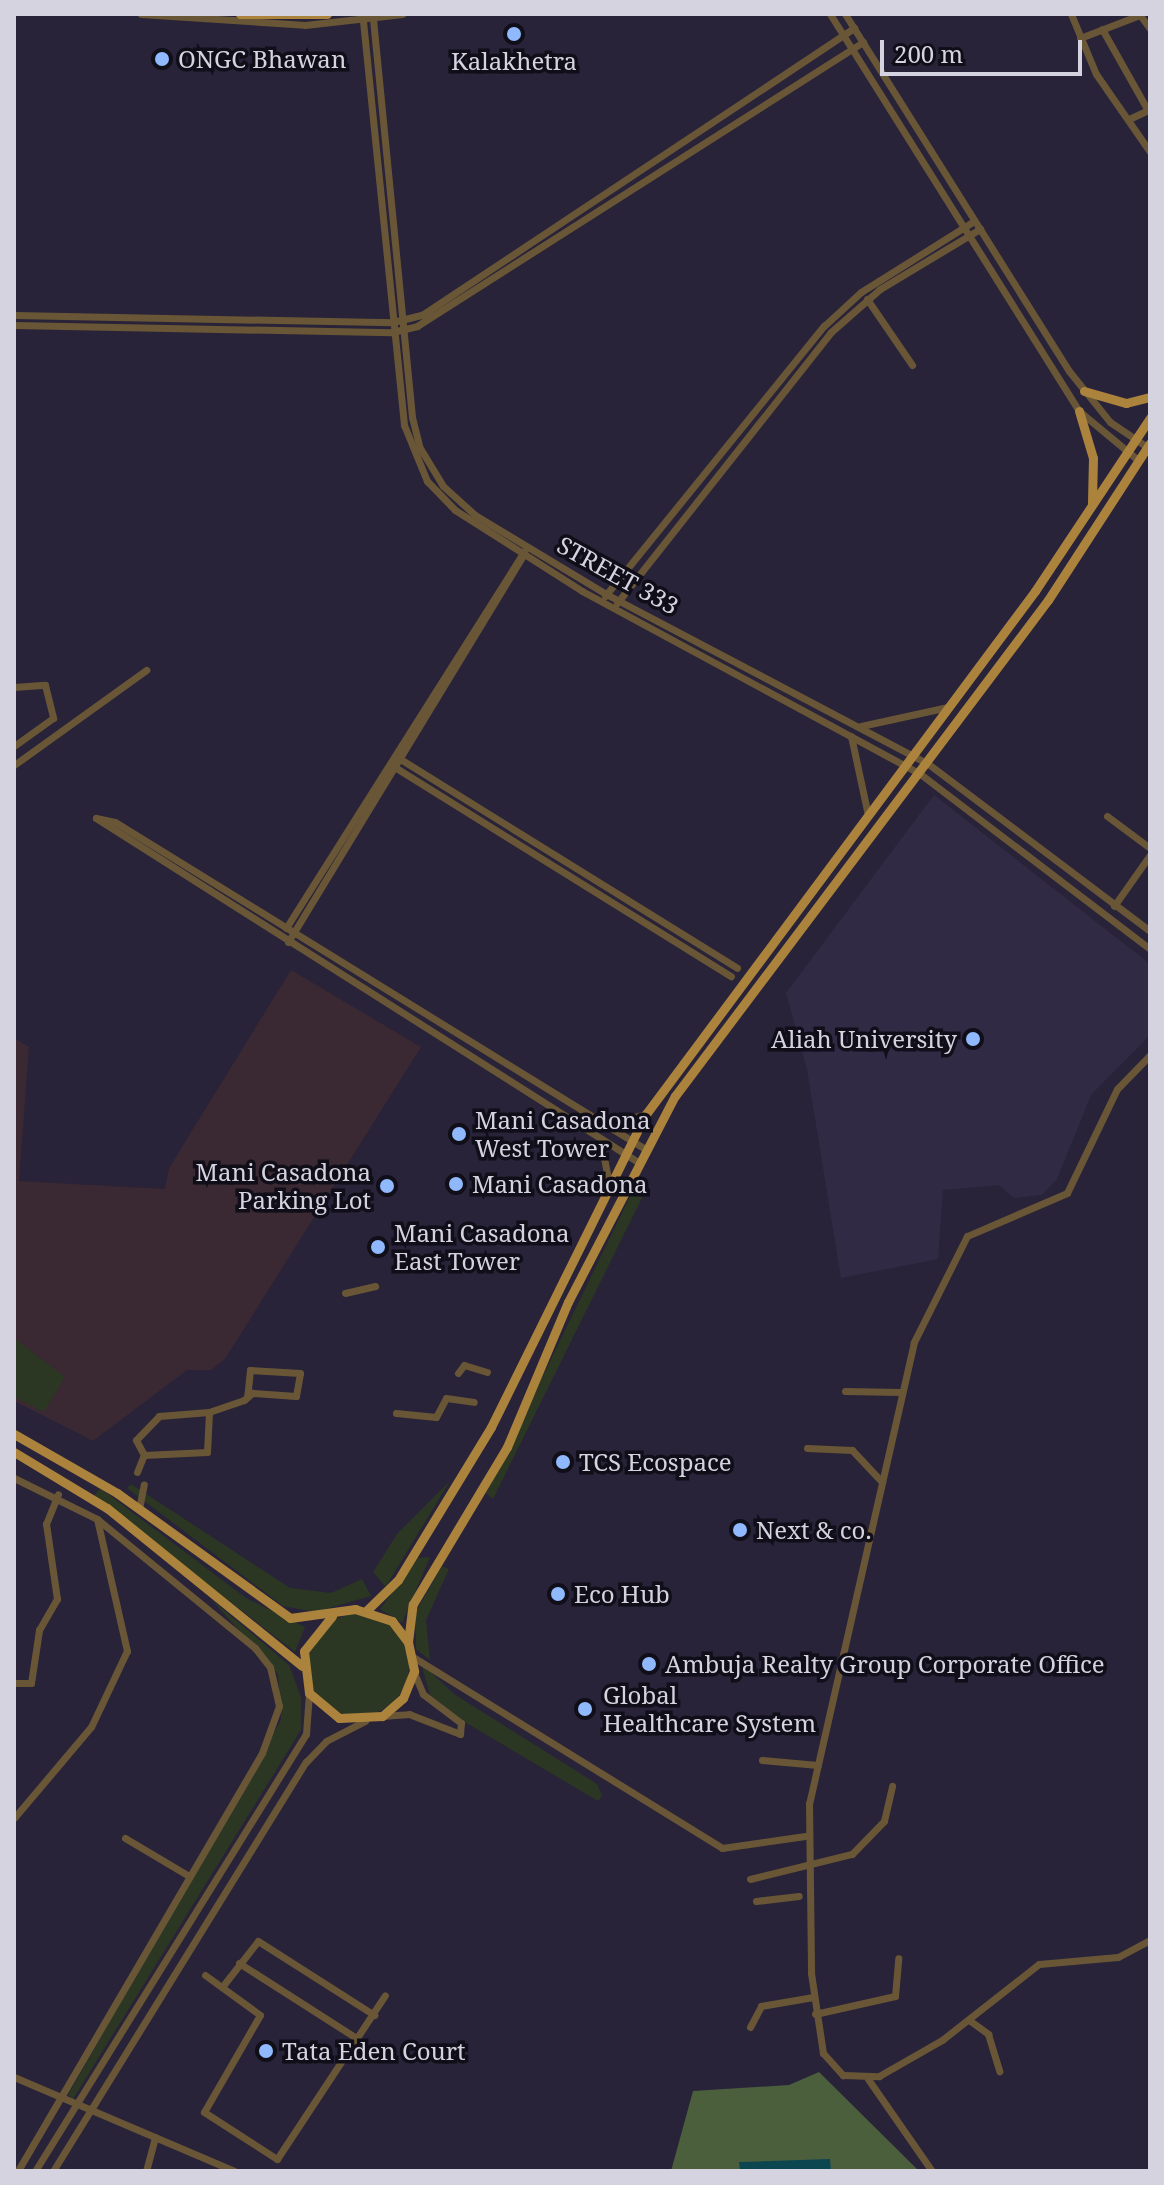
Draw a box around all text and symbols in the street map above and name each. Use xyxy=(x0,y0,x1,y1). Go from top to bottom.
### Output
scale bar xyxy=(884,24,1086,74)
marker: Kalakhetra xyxy=(505,25,523,43)
text: 200 m xyxy=(894,37,963,70)
place label: ONGC Bhawan xyxy=(178,45,346,73)
place label: Kalakhetra xyxy=(451,47,577,75)
marker: ONGC Bhawan xyxy=(153,50,171,68)
street label: STREET 333 xyxy=(552,530,684,620)
place label: Aliah University xyxy=(771,1025,957,1053)
marker: Aliah University xyxy=(964,1030,982,1048)
place label: Mani Casadona West Tower xyxy=(475,1106,651,1162)
marker: Mani Casadona West Tower xyxy=(450,1125,468,1143)
place label: Mani Casadona Parking Lot xyxy=(195,1158,371,1214)
place label: Mani Casadona xyxy=(472,1170,648,1198)
marker: Mani Casadona xyxy=(447,1175,465,1193)
marker: Mani Casadona Parking Lot xyxy=(378,1177,396,1195)
place label: Mani Casadona East Tower xyxy=(394,1219,570,1275)
marker: Mani Casadona East Tower xyxy=(369,1238,387,1256)
place label: TCS Ecospace xyxy=(579,1448,732,1476)
marker: TCS Ecospace xyxy=(554,1453,572,1471)
place label: Next & co. xyxy=(756,1516,871,1544)
marker: Next & co. xyxy=(731,1521,749,1539)
place label: Eco Hub xyxy=(574,1580,670,1608)
marker: Eco Hub xyxy=(549,1585,567,1603)
place label: Ambuja Realty Group Corporate Office xyxy=(665,1650,1105,1678)
marker: Ambuja Realty Group Corporate Office xyxy=(640,1655,658,1673)
place label: Global Healthcare System xyxy=(603,1681,816,1737)
marker: Global Healthcare System xyxy=(574,1698,596,1720)
place label: Tata Eden Court xyxy=(282,2037,466,2065)
marker: Tata Eden Court xyxy=(257,2042,275,2060)

